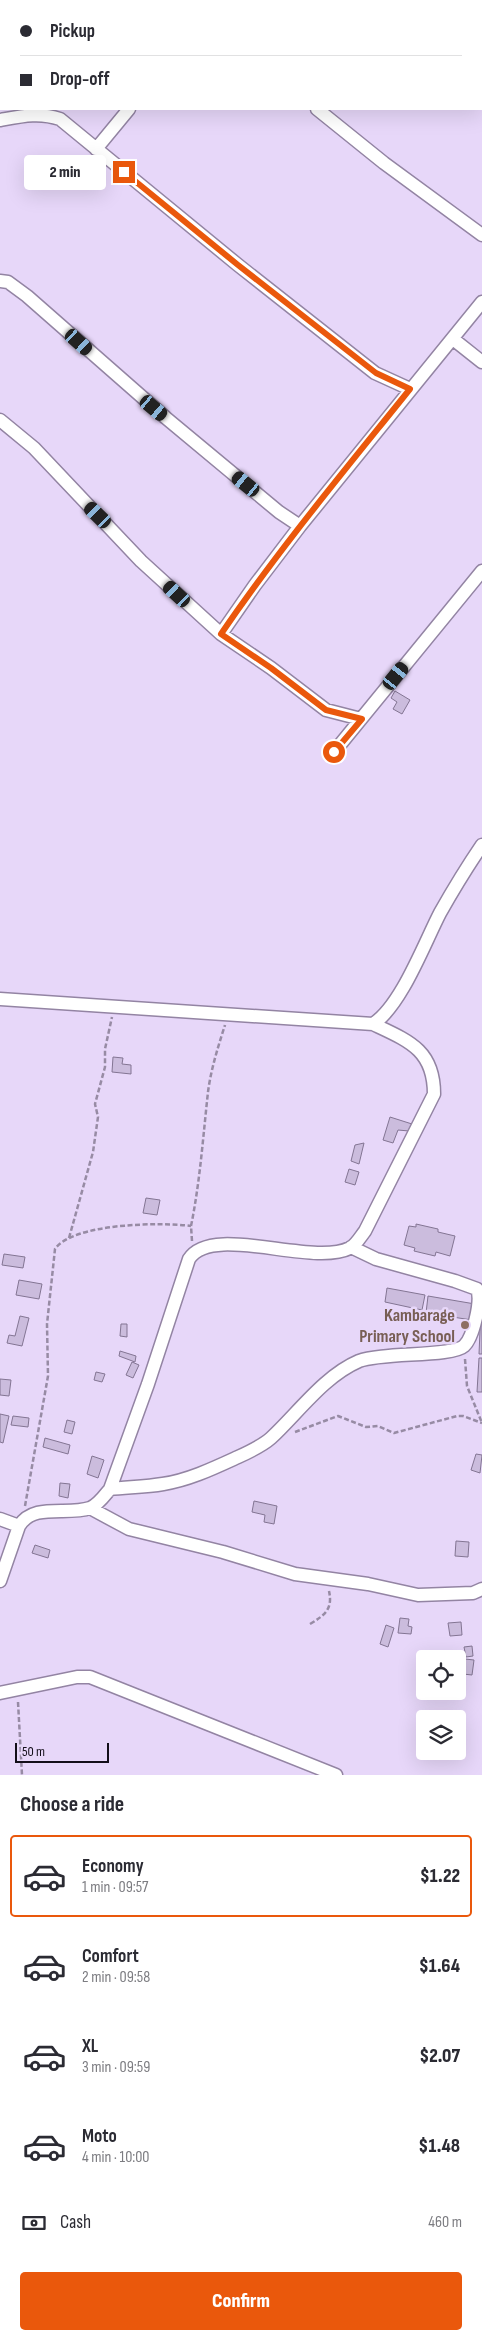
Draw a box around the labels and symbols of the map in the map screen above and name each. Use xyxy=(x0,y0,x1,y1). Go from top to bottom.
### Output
callout: 2 min xyxy=(24,154,106,190)
route end xyxy=(113,161,135,183)
car xyxy=(62,326,95,358)
car xyxy=(137,393,170,423)
car xyxy=(229,469,262,499)
car xyxy=(81,499,114,531)
car xyxy=(160,578,193,610)
car xyxy=(380,660,411,692)
route start xyxy=(323,741,345,763)
place label: Kambarage Primary School xyxy=(359,1305,455,1347)
marker: Kambarage Primary School xyxy=(459,1319,471,1331)
scale bar xyxy=(15,1740,109,1763)

